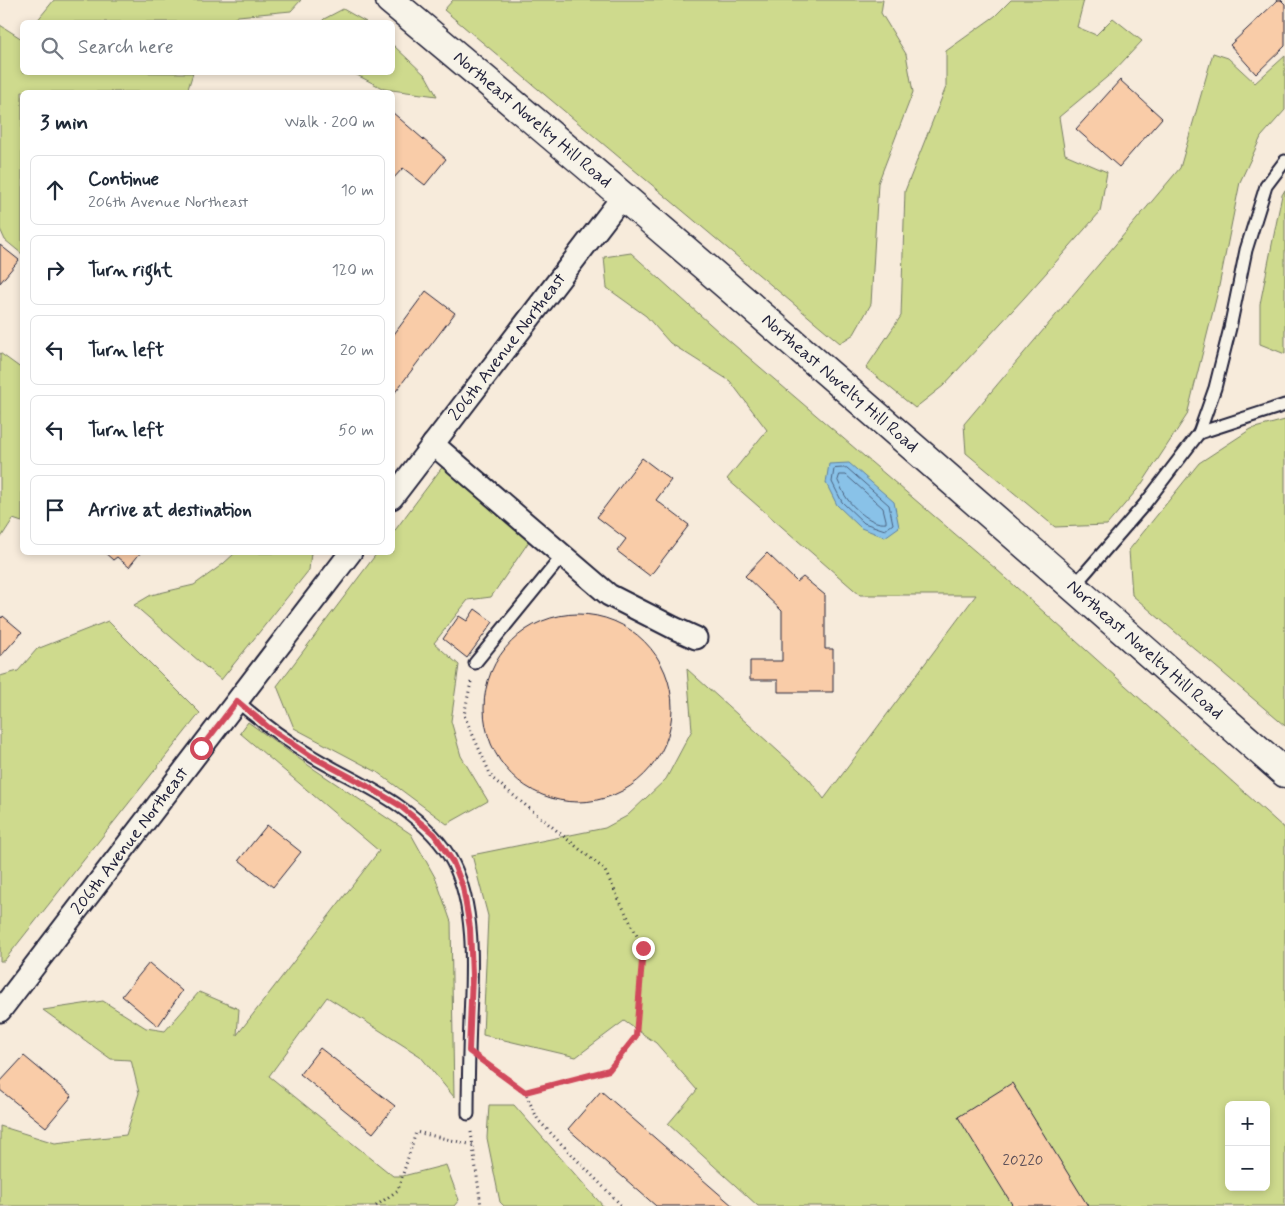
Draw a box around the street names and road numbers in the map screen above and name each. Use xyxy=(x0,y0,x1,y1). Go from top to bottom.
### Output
street label: Northeast Novelty Hill Road xyxy=(448,46,617,194)
street label: 206th Avenue Northeast xyxy=(443,268,572,426)
street label: Northeast Novelty Hill Road xyxy=(756,308,924,458)
street label: Northeast Novelty Hill Road xyxy=(1061,575,1228,725)
street label: 206th Avenue Northeast xyxy=(66,762,195,920)

